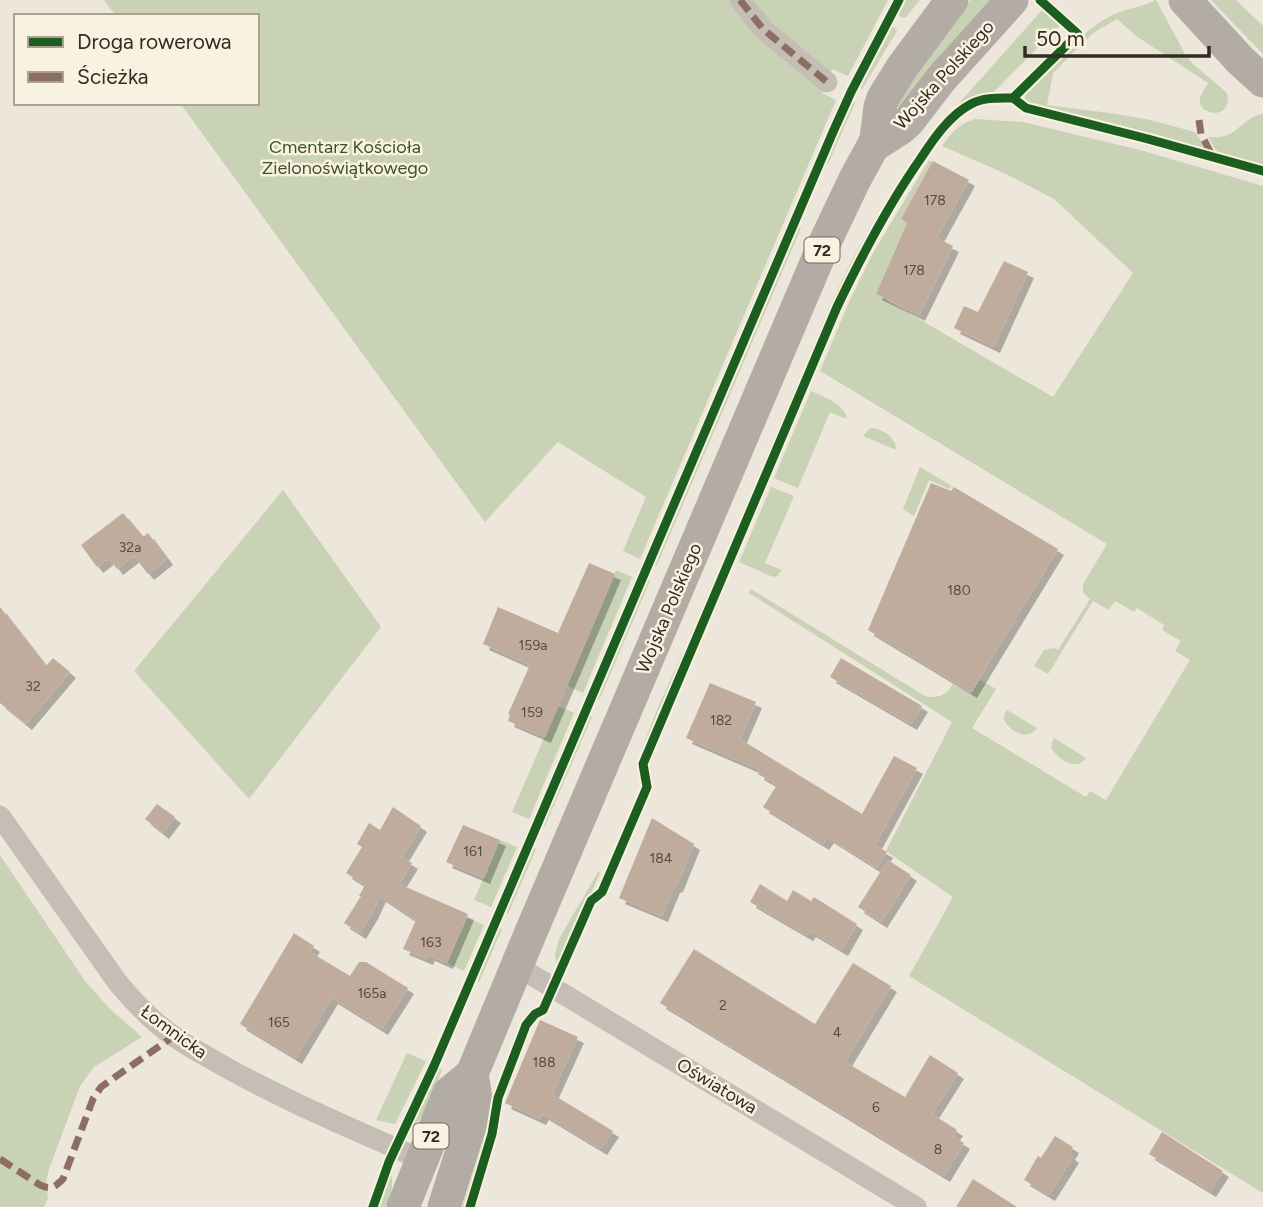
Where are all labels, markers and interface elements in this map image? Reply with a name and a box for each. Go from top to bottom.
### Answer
legend [14,14,259,105]
scale bar [1025,14,1209,58]
street label: Wojska Polskiego [889,16,999,134]
text: 50 m [1036,26,1085,51]
text: Droga rowerowa [77,29,232,54]
text: Ścieżka [77,64,149,89]
park label: Cmentarz Kościoła Zielonoświątkowego [262,136,428,179]
house number: 178 [924,192,946,209]
road number: 72 [804,238,840,262]
house number: 178 [903,262,925,279]
house number: 32a [119,539,141,556]
street label: Wojska Polskiego [632,540,706,676]
house number: 180 [947,582,971,599]
house number: 159a [519,637,547,654]
house number: 32 [25,678,41,695]
house number: 159 [521,704,543,721]
house number: 182 [710,712,732,729]
house number: 161 [463,843,483,860]
house number: 184 [649,850,673,867]
house number: 163 [420,934,442,951]
house number: 165a [358,985,386,1002]
house number: 2 [719,997,727,1014]
street label: Łomnicka [136,1001,212,1063]
house number: 165 [268,1014,290,1031]
house number: 4 [833,1024,842,1041]
street label: Oświatowa [673,1053,761,1119]
house number: 188 [533,1054,555,1071]
house number: 6 [872,1099,880,1116]
road number: 72 [414,1124,448,1148]
house number: 8 [934,1141,942,1158]

